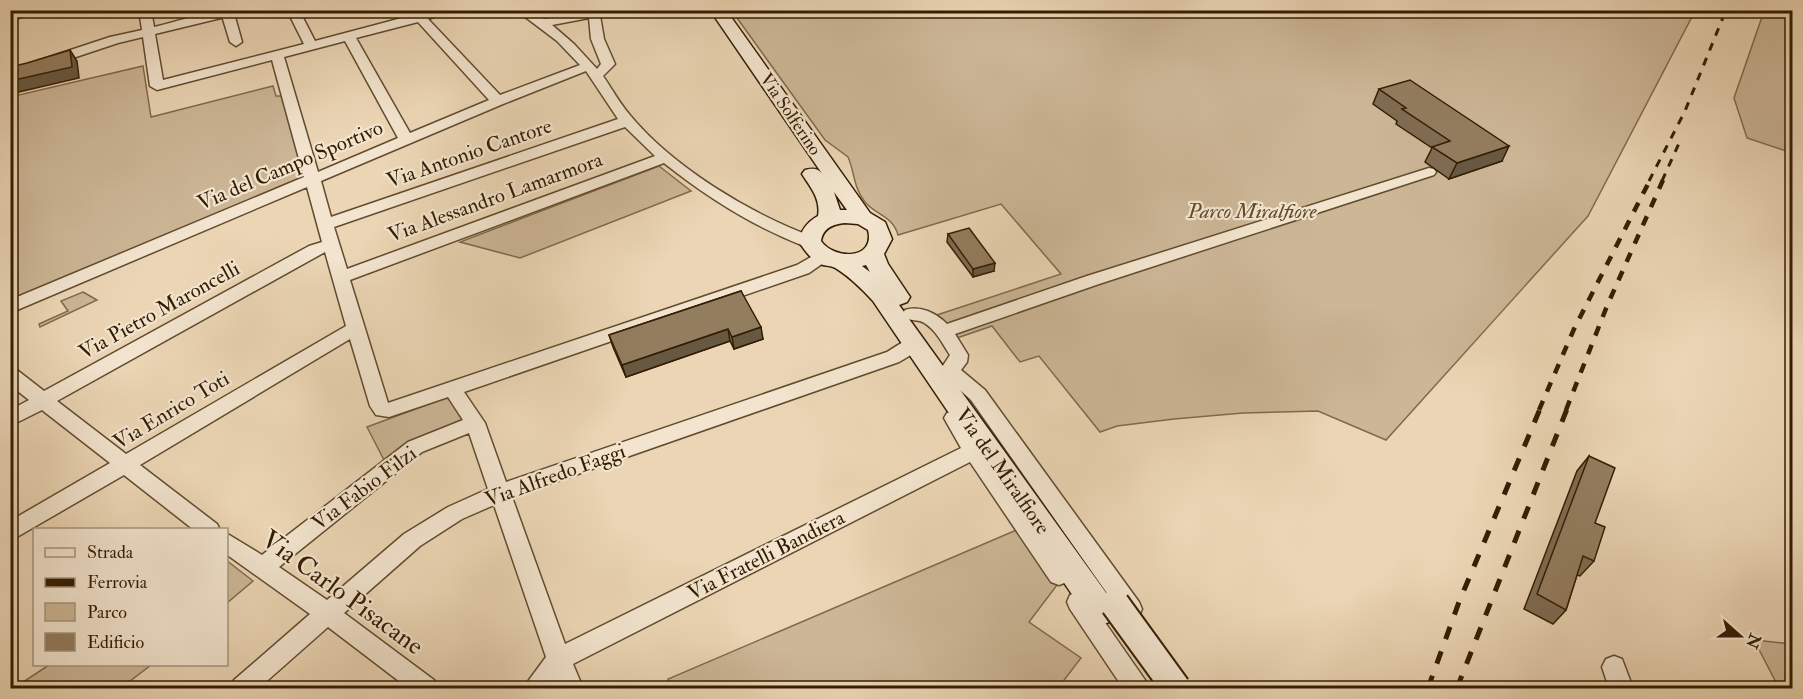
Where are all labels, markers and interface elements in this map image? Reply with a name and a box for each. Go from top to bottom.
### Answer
street label: Via Solferino [755,69,827,160]
street label: Via Antonio Cantore [383,112,556,194]
street label: Via del Campo Sportivo [193,114,387,217]
street label: Via Alessandro Lamarmora [384,146,607,249]
park label: Parco Miralfiore [1186,198,1318,225]
street label: Via Pietro Maroncelli [74,255,245,366]
street label: Via Enrico Toti [108,365,235,456]
street label: Via del Miralfiore [949,403,1056,540]
street label: Via Alfredo Faggi [481,437,630,513]
street label: Via Fabio Filzi [306,440,423,537]
street label: Via Fratelli Bandiera [683,504,850,607]
street label: Via Carlo Pisacane [255,523,430,662]
legend [33,528,228,666]
text: Strada [87,541,134,564]
text: Ferrovia [87,571,148,594]
text: Parco [87,601,127,624]
north arrow [1710,606,1770,666]
text: N [1741,630,1765,652]
text: Edificio [87,631,144,654]

